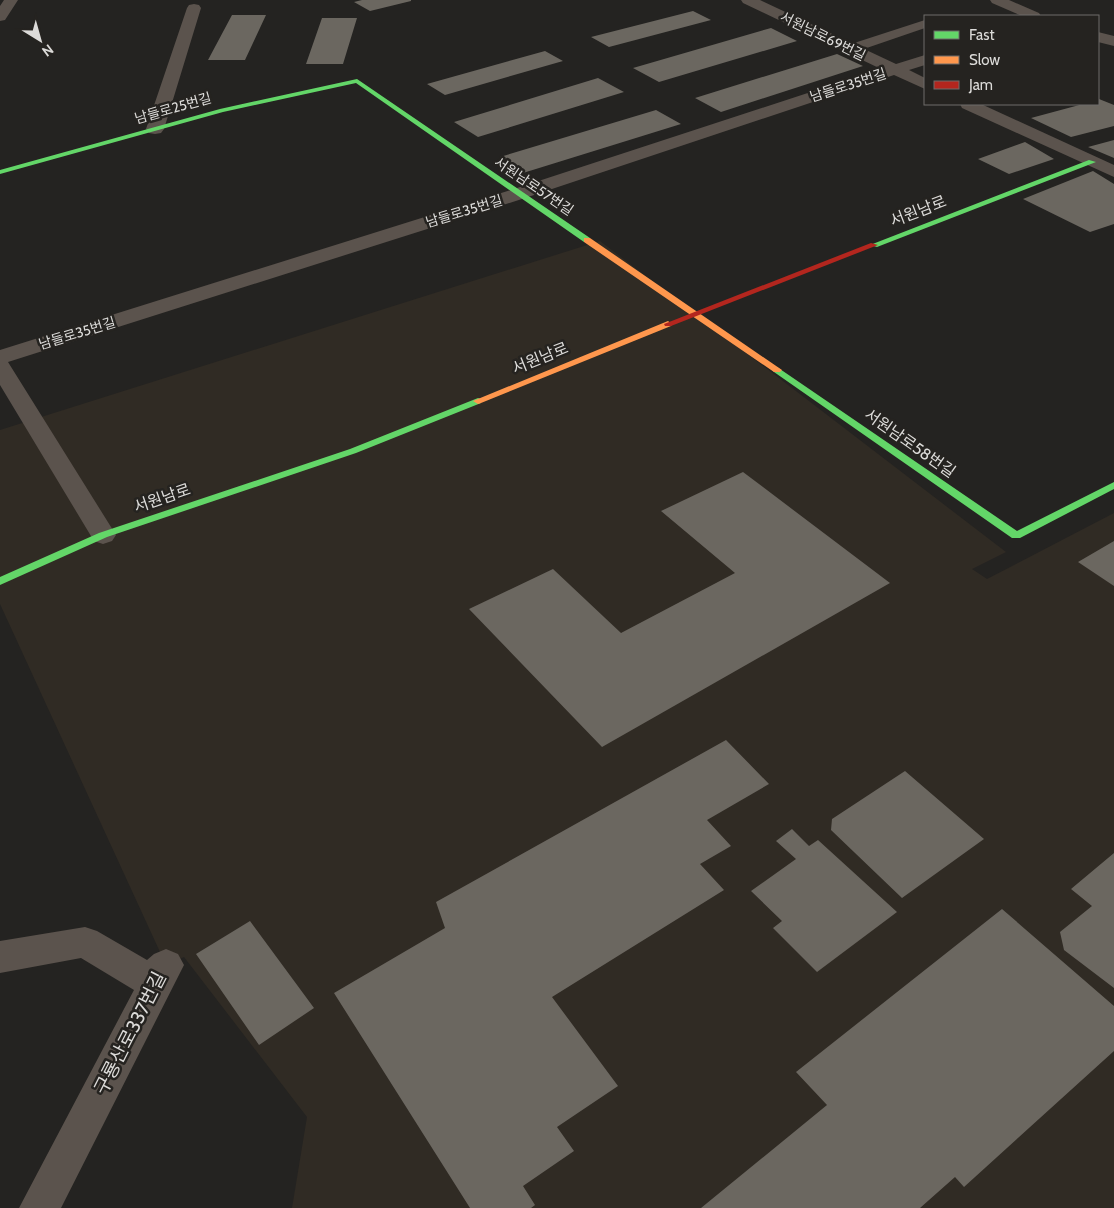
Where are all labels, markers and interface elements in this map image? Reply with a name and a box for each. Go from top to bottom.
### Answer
street label: 서원남로69번길 [777,7,869,65]
north arrow [15,15,65,65]
legend [924,15,1099,105]
text: Fast [969,26,994,44]
text: N [38,40,57,61]
text: Slow [969,51,1000,69]
street label: 남들로35번길 [807,64,889,106]
text: Jam [968,76,993,94]
street label: 남들로25번길 [132,88,214,128]
street label: 서원남로57번길 [491,153,577,219]
street label: 남들로35번길 [423,191,505,231]
street label: 서원남로 [887,191,949,230]
street label: 남들로35번길 [36,313,118,353]
street label: 서원남로 [509,338,571,378]
street label: 서원남로58번길 [861,405,959,481]
street label: 서원남로 [131,479,193,517]
street label: 구룡산로337번길 [89,968,171,1098]

